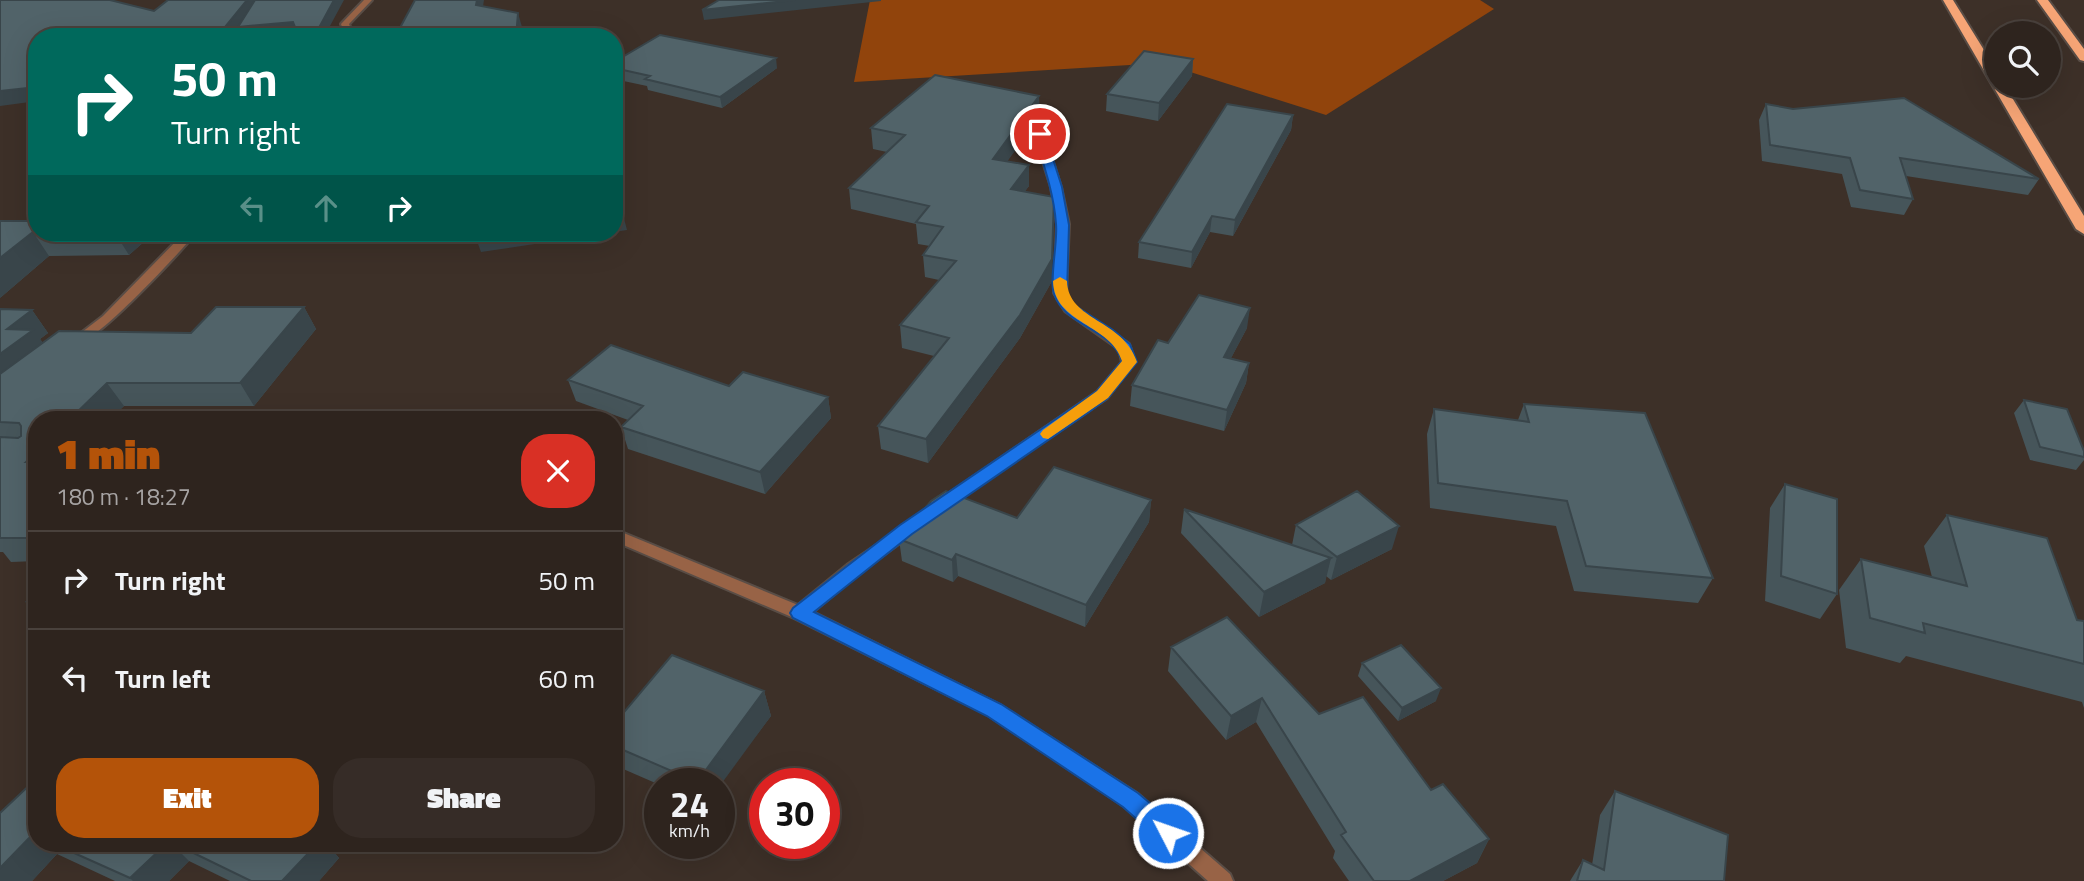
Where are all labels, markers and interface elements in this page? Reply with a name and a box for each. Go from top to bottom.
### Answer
map controls [1984,21,2061,98]
button: search [1984,21,2061,98]
text: 50 m [171,40,278,115]
icon: right [56,56,147,147]
pin [1010,104,1070,164]
text: Turn right [171,108,300,156]
icon: arrive [1021,115,1059,153]
icon: left [234,189,272,227]
icon: ahead [307,189,345,227]
icon: right [380,189,418,227]
text: 1 min [56,421,160,485]
button: close [521,434,595,508]
text: 180 m · 18:27 [56,479,191,514]
icon: right [56,561,94,599]
text: Turn right [115,561,226,600]
text: 50 m [538,561,595,600]
icon: left [56,659,94,697]
text: Turn left [115,659,210,698]
text: 60 m [538,659,595,698]
button: Exit [56,758,319,838]
button: Share [333,758,595,838]
speed limit sign: 30 [749,768,840,859]
text: 24 [670,777,709,831]
position arrow [1131,796,1205,870]
text: km/h [669,817,710,844]

